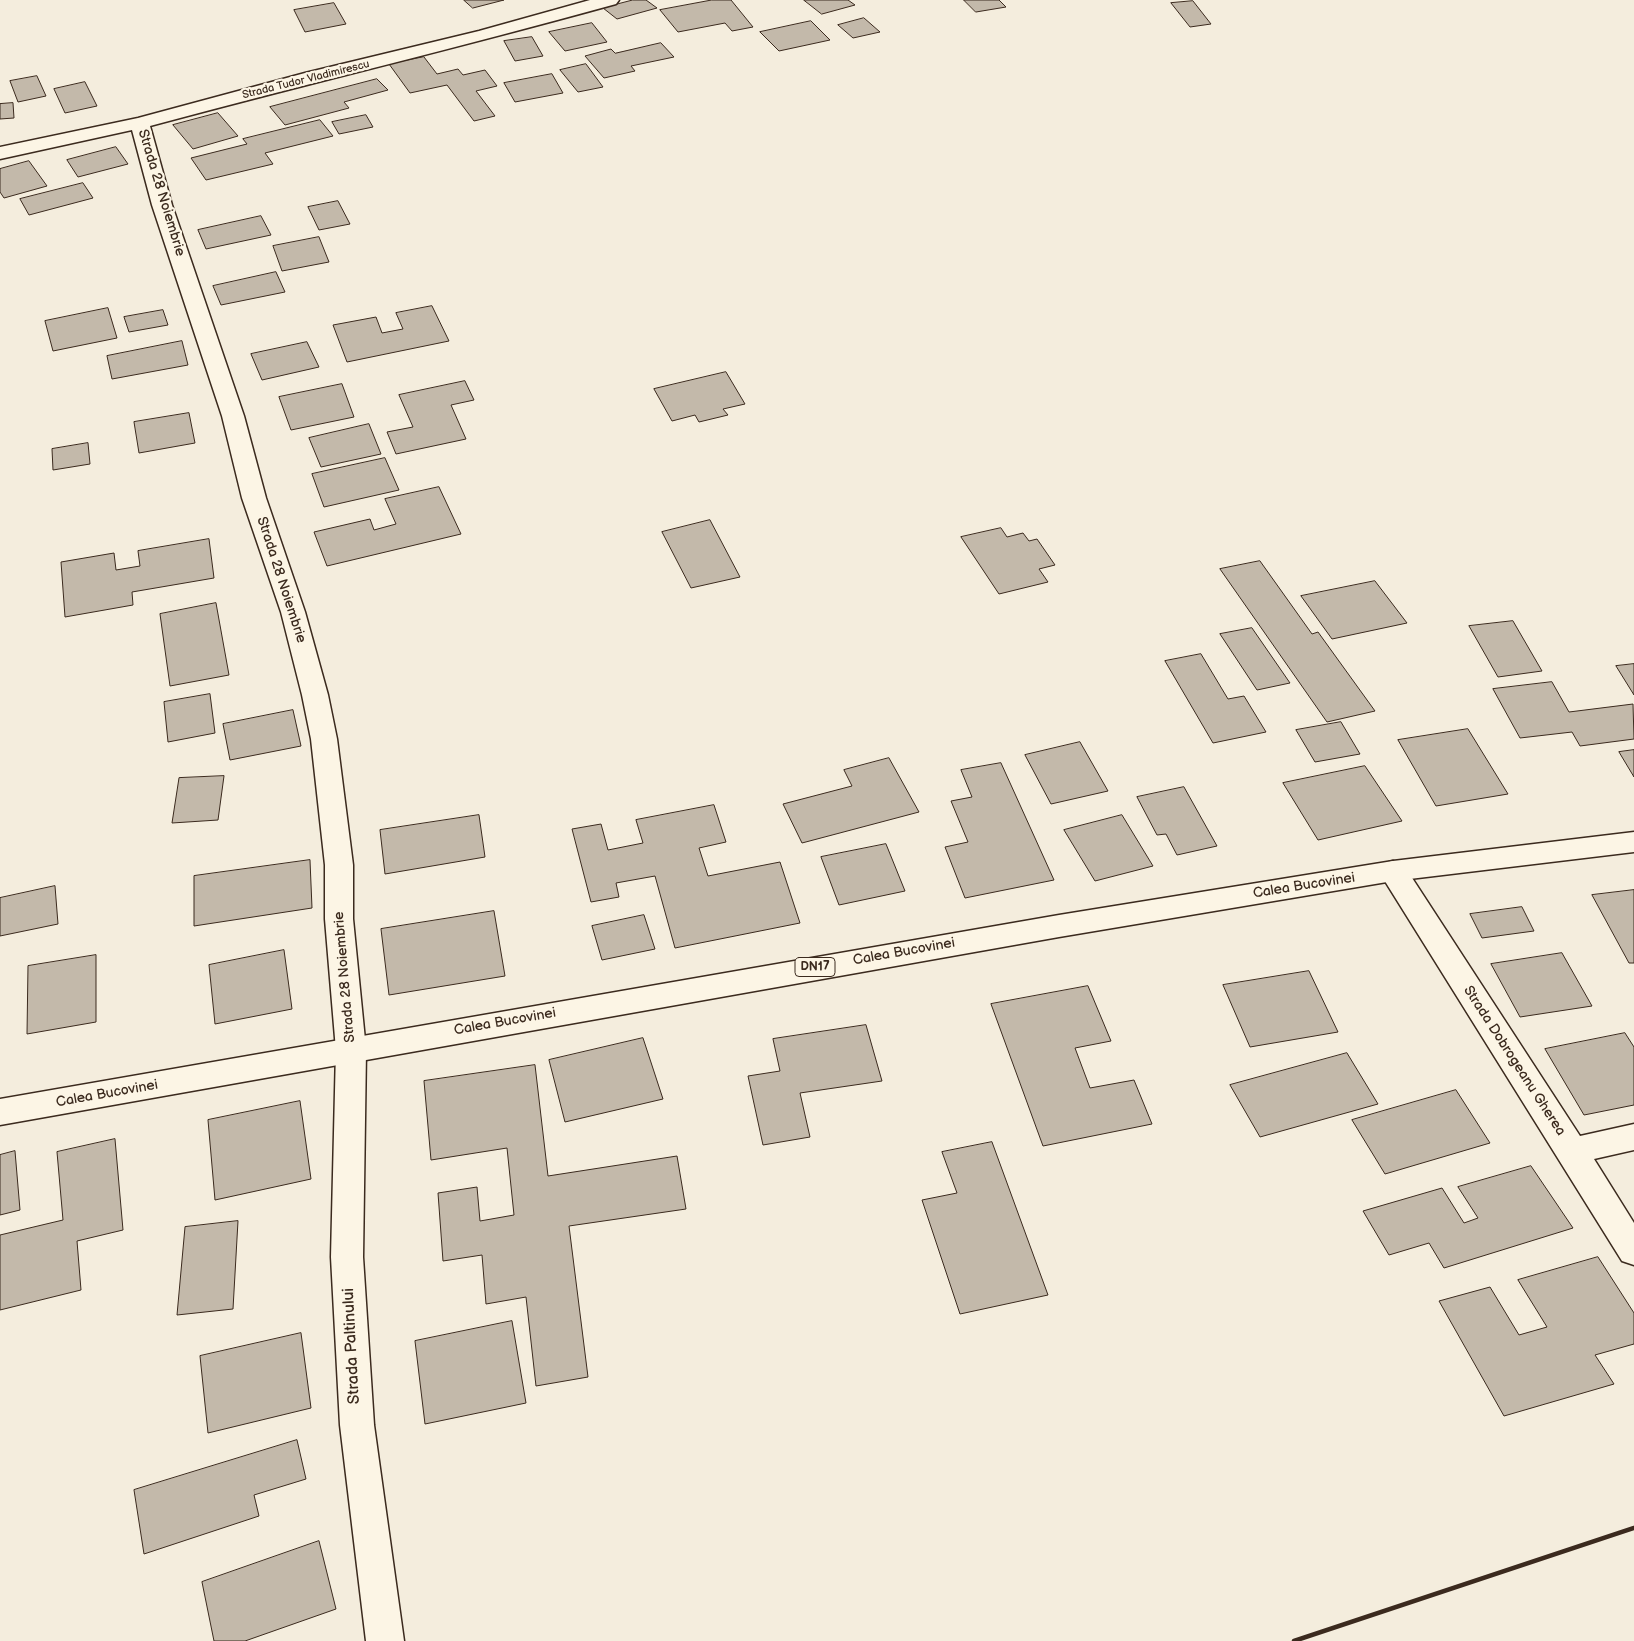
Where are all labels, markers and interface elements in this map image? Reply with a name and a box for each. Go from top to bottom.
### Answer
street label: Strada Tudor Vladimirescu [241,58,371,102]
street label: Strada 28 Noiembrie [134,128,188,258]
street label: Strada 28 Noiembrie [253,515,309,645]
street label: Calea Bucovinei [1252,870,1356,902]
street label: Strada 28 Noiembrie [331,911,359,1043]
street label: Calea Bucovinei [852,935,956,969]
road number: DN17 [795,958,835,976]
street label: Strada Dobrogeanu Gherea [1459,983,1569,1139]
street label: Calea Bucovinei [453,1005,557,1039]
street label: Calea Bucovinei [55,1077,159,1111]
street label: Strada Paltinului [339,1287,365,1405]

